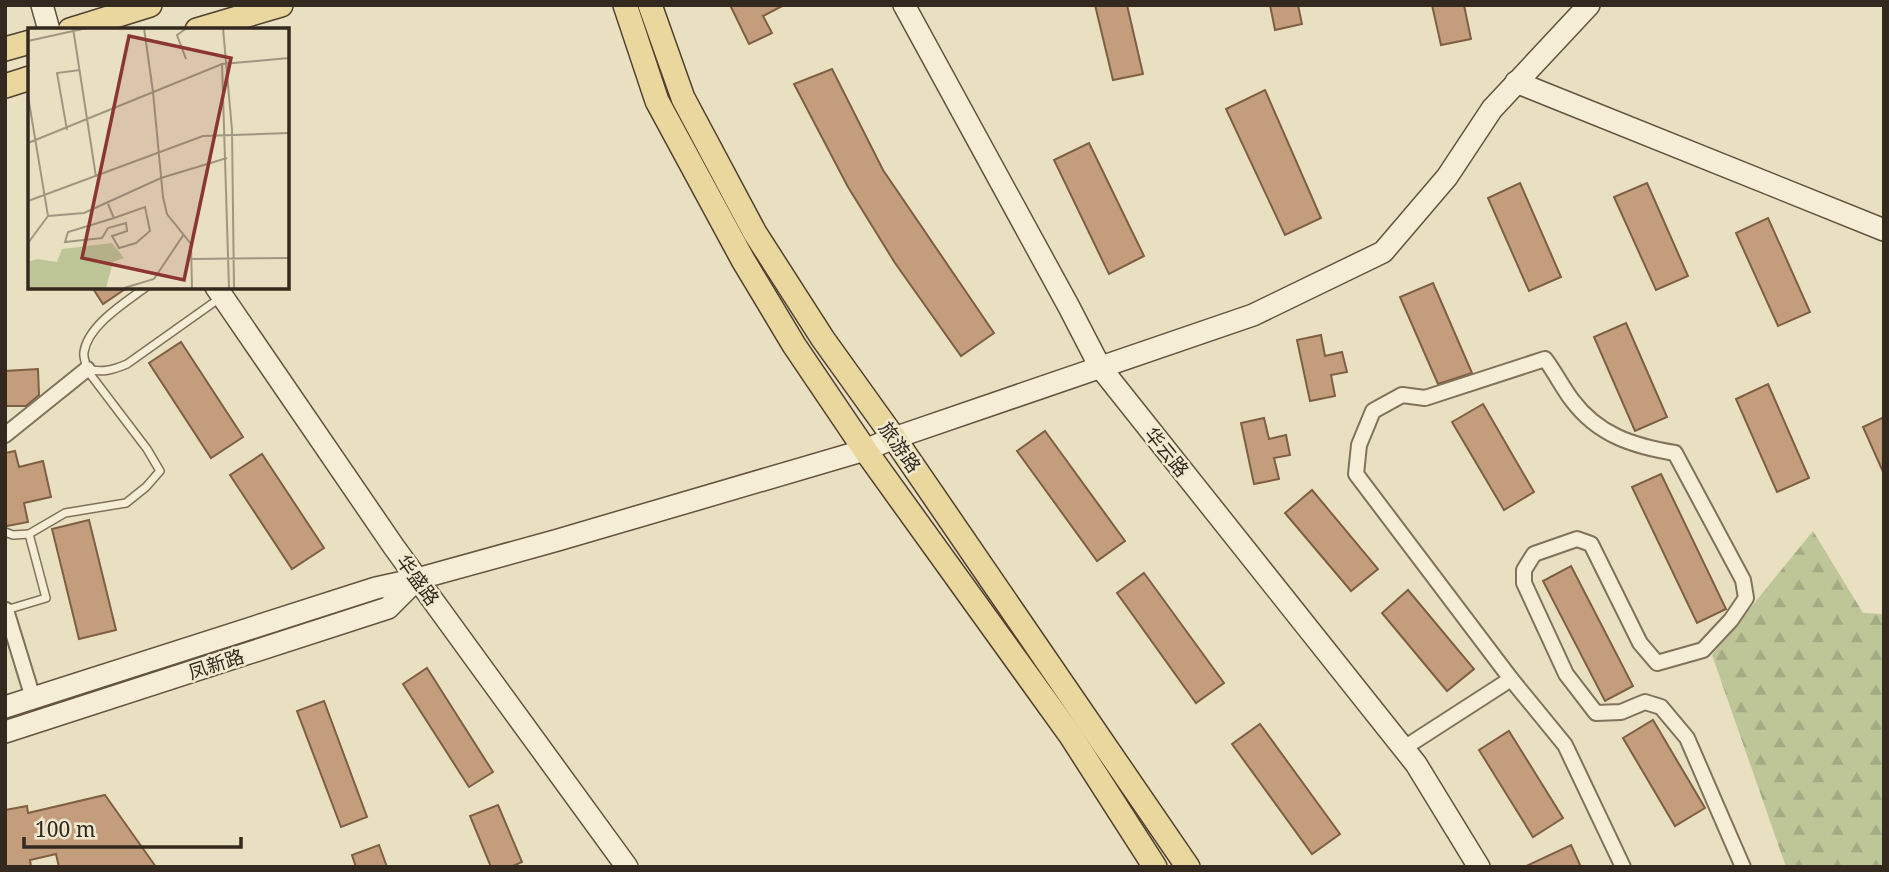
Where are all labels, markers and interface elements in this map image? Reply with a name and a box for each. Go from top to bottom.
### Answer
inset map [28,28,289,289]
street label: 旅游路 [873,416,927,478]
street label: 华云路 [1139,422,1195,482]
street label: 华盛路 [391,549,445,611]
street label: 凤新路 [185,643,247,685]
scale bar [24,806,242,850]
text: 100 m [35,815,96,843]

